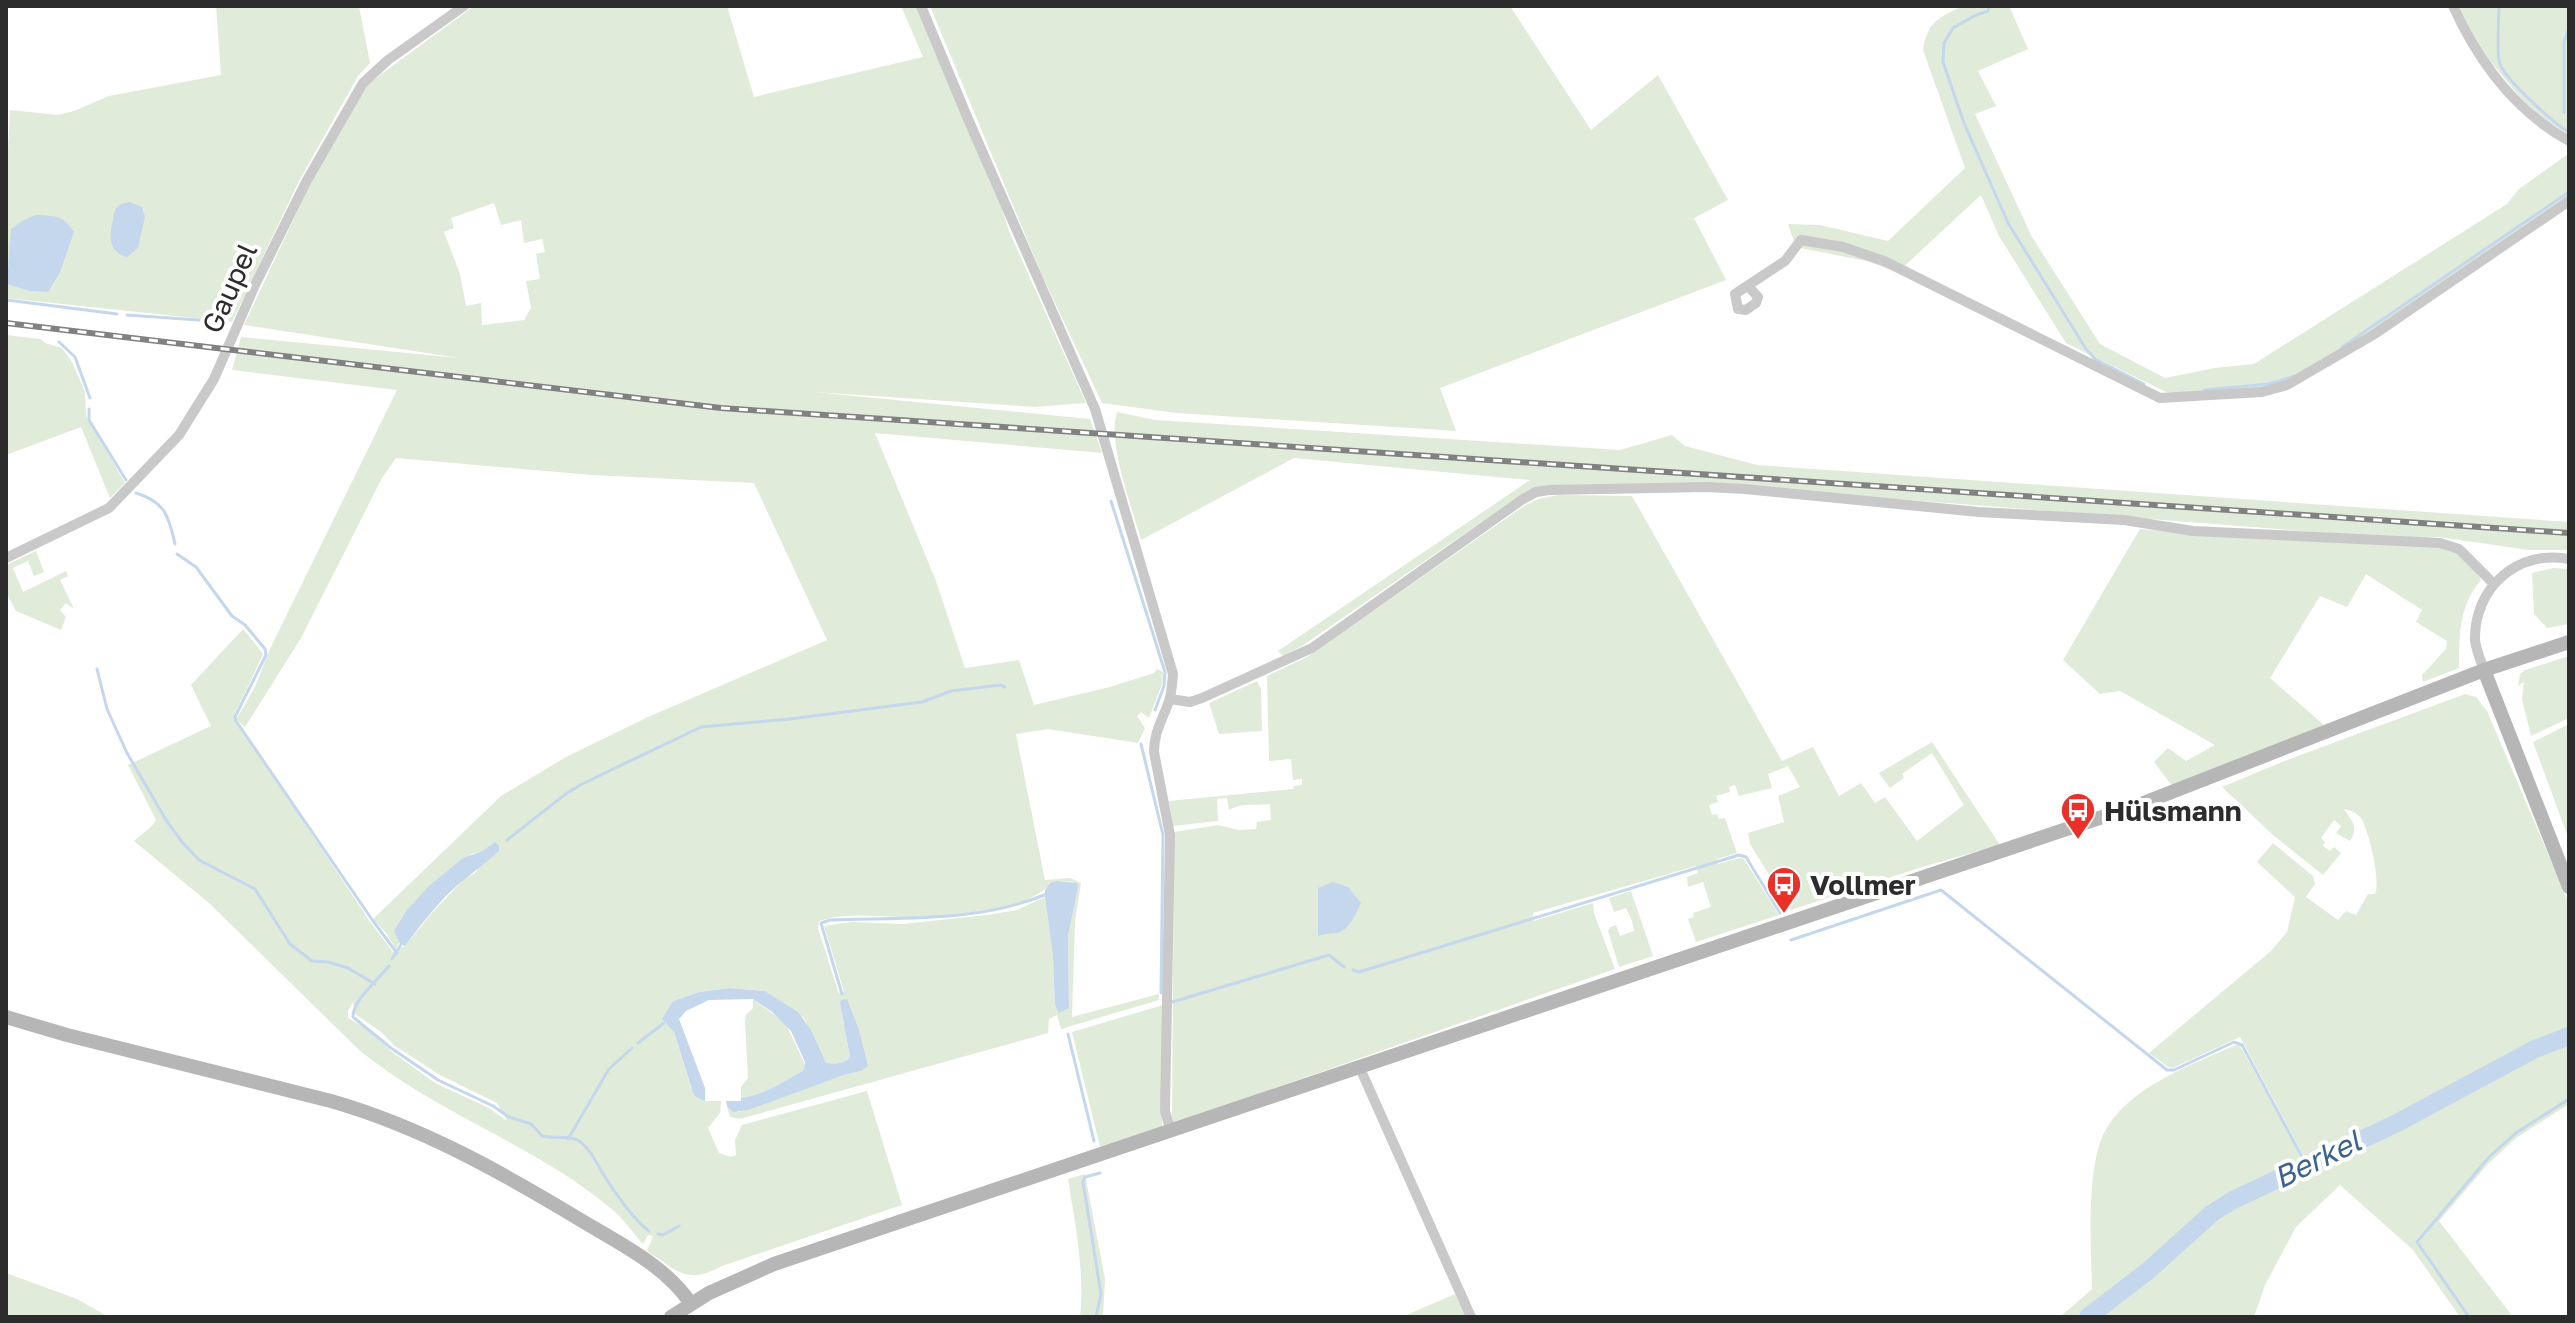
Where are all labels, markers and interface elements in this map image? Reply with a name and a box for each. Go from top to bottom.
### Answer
street label: Gaupel [195,238,263,338]
bus stop icon: Hülsmann [2059,791,2097,841]
place label: Hülsmann [2104,794,2242,827]
bus stop icon: Vollmer [1765,865,1803,915]
place label: Vollmer [1810,868,1916,901]
water label: Berkel [2268,1122,2368,1195]

